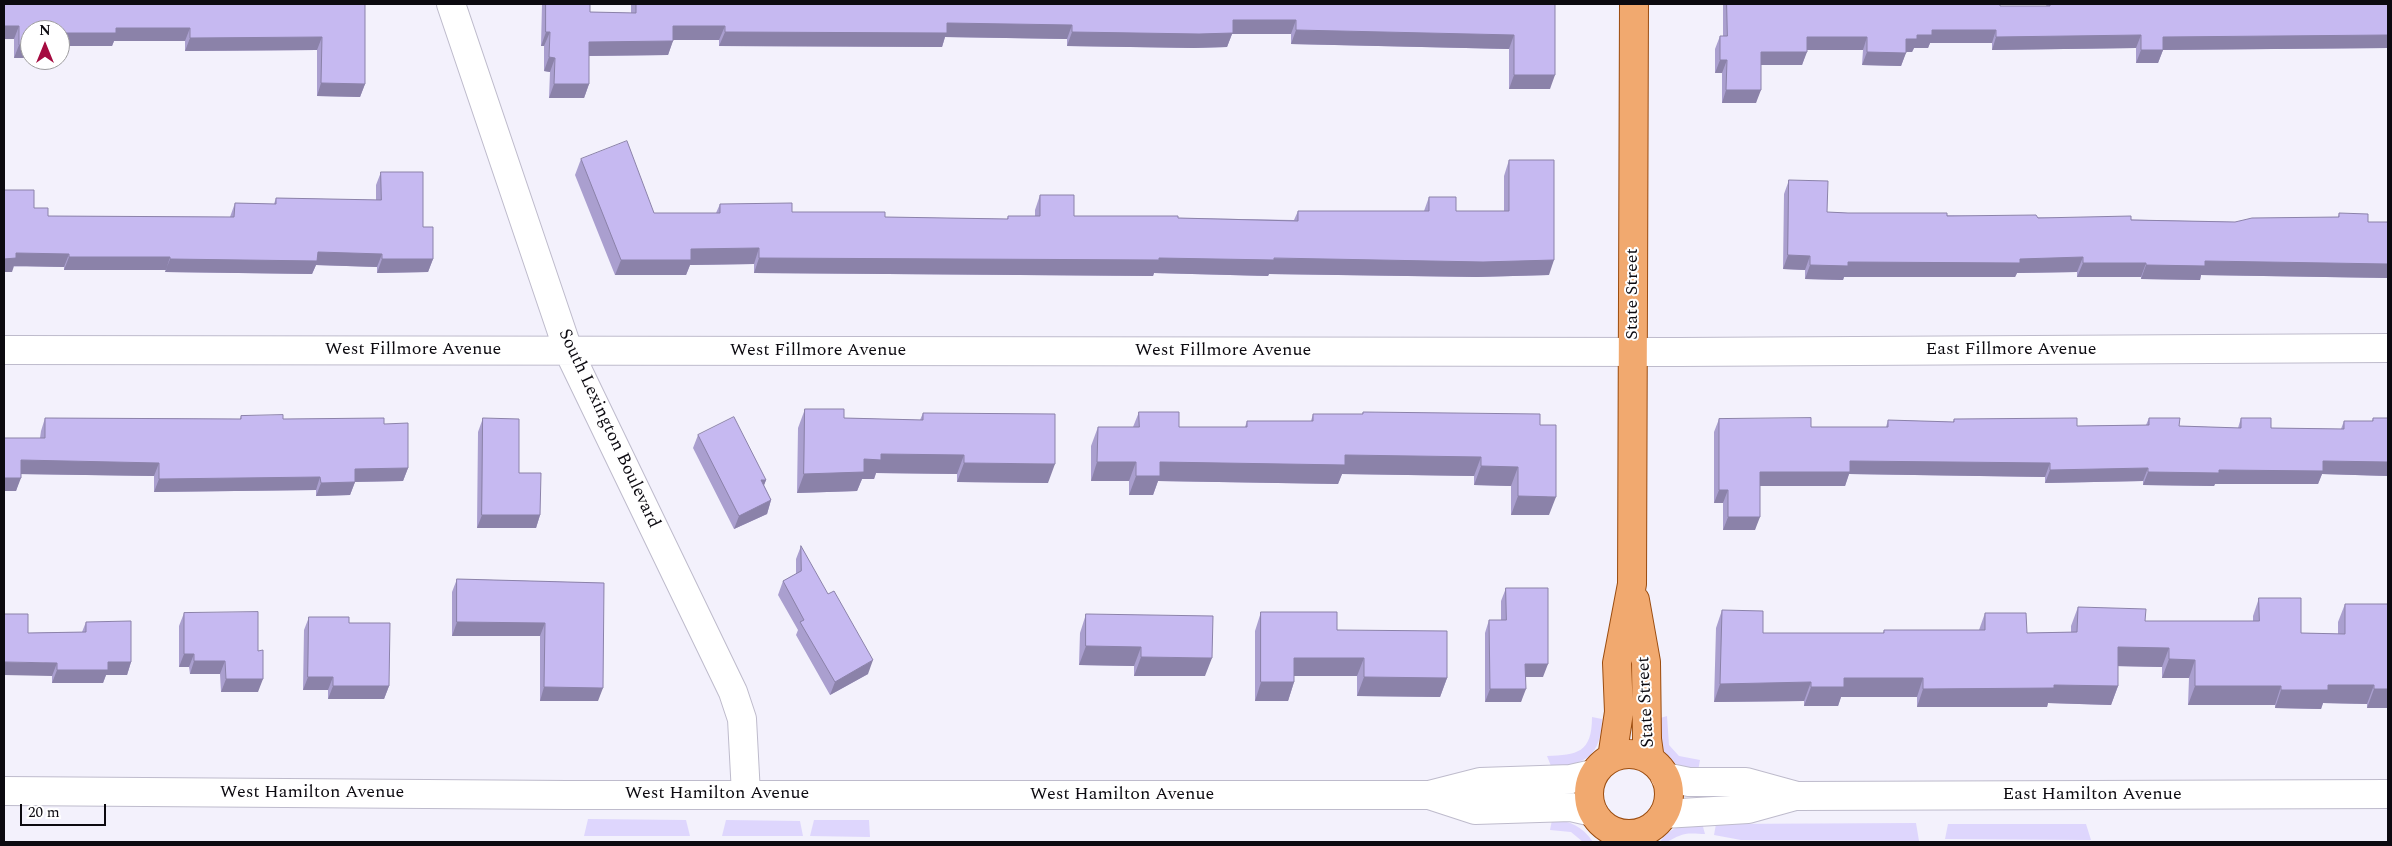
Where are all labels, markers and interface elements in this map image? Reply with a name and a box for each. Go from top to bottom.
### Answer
north arrow [20,20,70,70]
text: N [39,20,51,41]
street label: State Street [1622,248,1644,340]
street label: South Lexington Boulevard [552,326,664,532]
street label: West Fillmore Avenue [325,339,501,361]
street label: East Fillmore Avenue [1925,339,2097,361]
street label: West Fillmore Avenue [730,340,906,362]
street label: West Fillmore Avenue [1135,340,1311,362]
street label: State Street [1634,656,1660,748]
street label: West Hamilton Avenue [220,782,404,804]
street label: West Hamilton Avenue [625,783,809,805]
street label: West Hamilton Avenue [1030,784,1214,806]
street label: East Hamilton Avenue [2002,784,2182,806]
scale bar [22,794,109,826]
text: 20 m [28,801,60,824]

